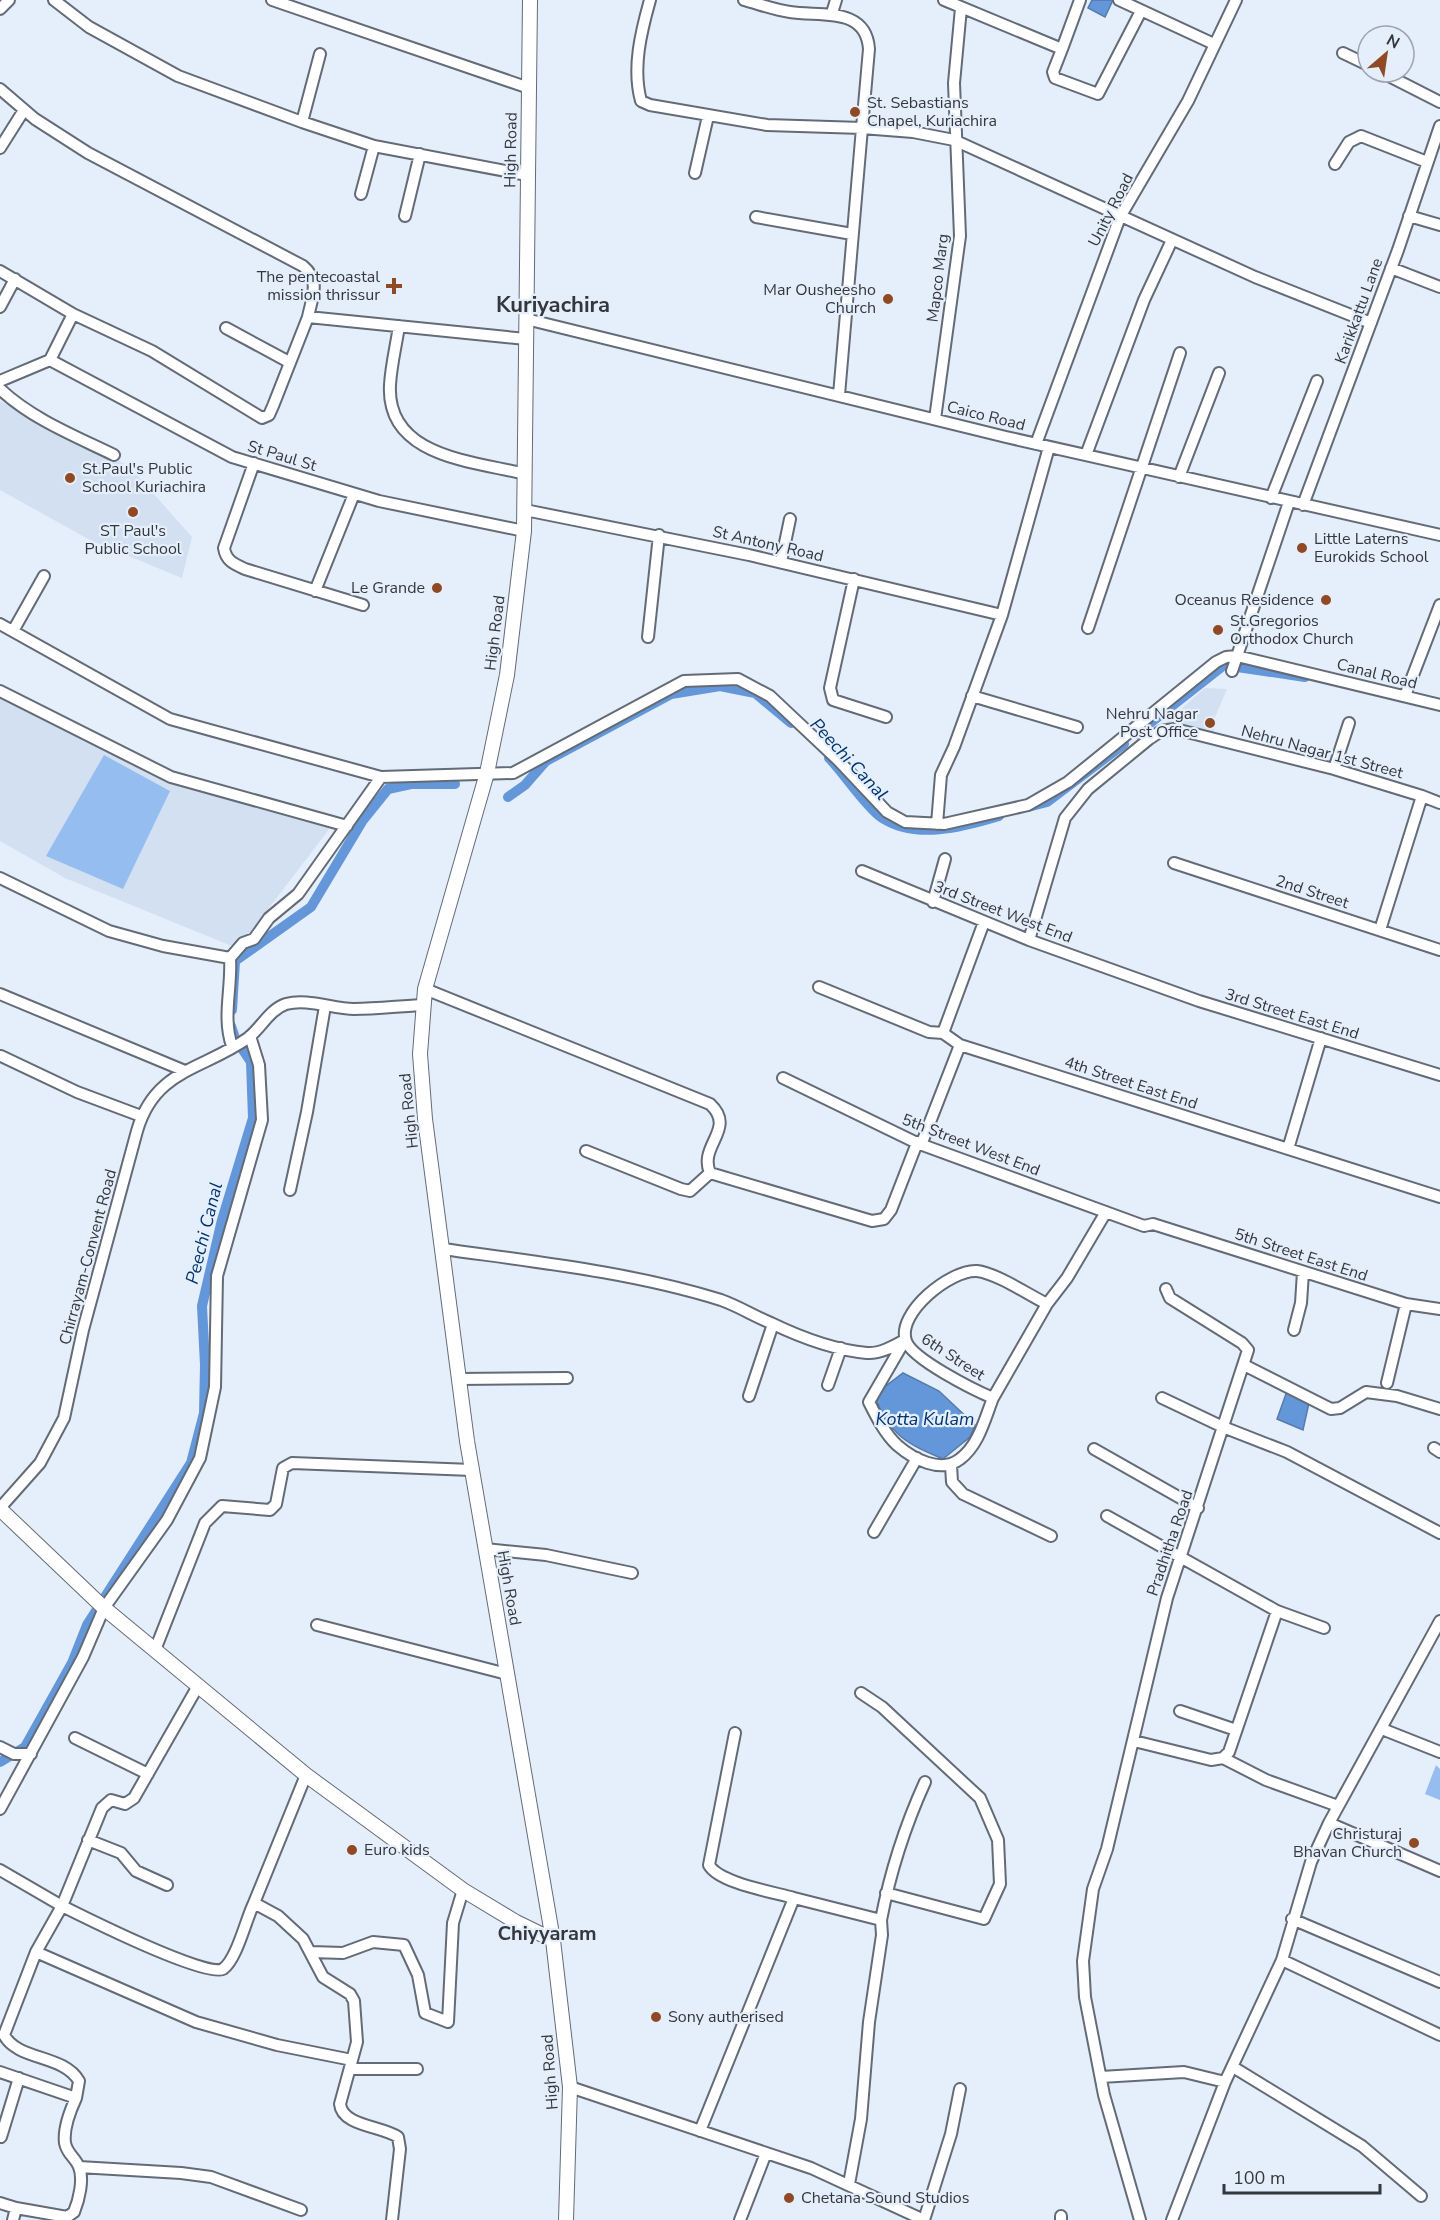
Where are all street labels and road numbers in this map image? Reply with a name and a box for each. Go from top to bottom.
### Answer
street label: High Road [499,112,523,188]
street label: Unity Road [1083,169,1139,251]
street label: Mapco Marg [922,233,954,323]
street label: Karikkattu Lane [1330,255,1388,367]
street label: Caico Road [944,396,1028,436]
street label: St Paul St [245,435,320,477]
street label: St Antony Road [710,521,826,567]
street label: High Road [479,594,511,672]
street label: Canal Road [1334,653,1420,695]
street label: Nehru Nagar 1st Street [1239,720,1406,784]
street label: 2nd Street [1273,870,1352,914]
street label: 3rd Street West End [931,875,1075,949]
street label: 3rd Street East End [1222,983,1362,1045]
street label: 4th Street East End [1062,1051,1200,1115]
street label: High Road [394,1072,424,1150]
street label: 5th Street West End [899,1108,1043,1182]
street label: Chirrayam-Convent Road [54,1167,122,1347]
street label: 5th Street East End [1232,1223,1370,1287]
street label: 6th Street [917,1328,990,1386]
street label: Pradhitha Road [1142,1487,1198,1599]
street label: High Road [492,1549,526,1627]
street label: High Road [536,2033,564,2111]

